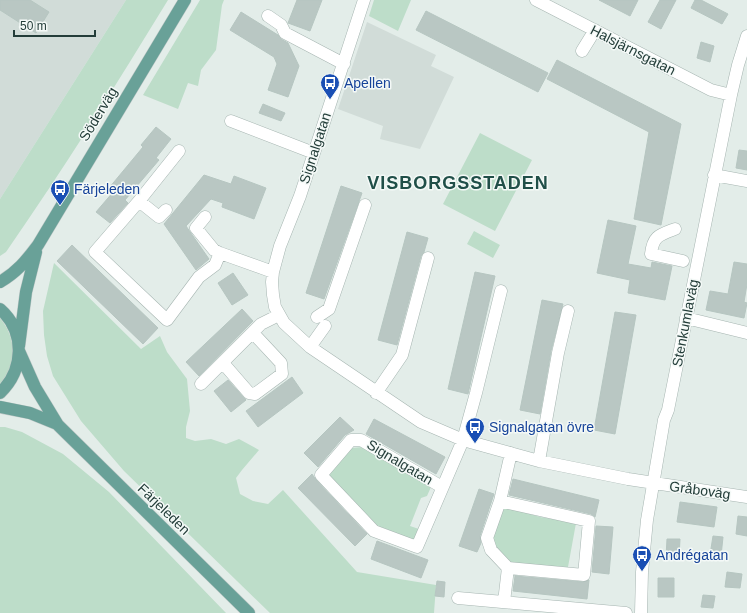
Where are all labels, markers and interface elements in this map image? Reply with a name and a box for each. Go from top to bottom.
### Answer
scale bar [14,12,95,38]
text: 50 m [20,19,47,33]
street label: Halsjärnsgatan [588,22,678,78]
bus stop icon: Apellen [319,72,341,100]
place label: Apellen [344,75,391,91]
street label: Söderväg [76,84,120,144]
street label: Signalgatan [296,110,334,186]
district label: VISBORGSSTADEN [367,173,549,193]
bus stop icon: Färjeleden [49,178,71,206]
place label: Färjeleden [74,181,140,197]
street label: Stenkumlaväg [669,278,701,368]
bus stop icon: Signalgatan övre [464,416,486,444]
place label: Signalgatan övre [489,419,594,435]
street label: Signalgatan [364,436,436,488]
street label: Gråboväg [668,478,732,502]
street label: Färjeleden [135,480,193,538]
bus stop icon: Andrégatan [631,544,653,572]
place label: Andrégatan [656,547,728,563]

